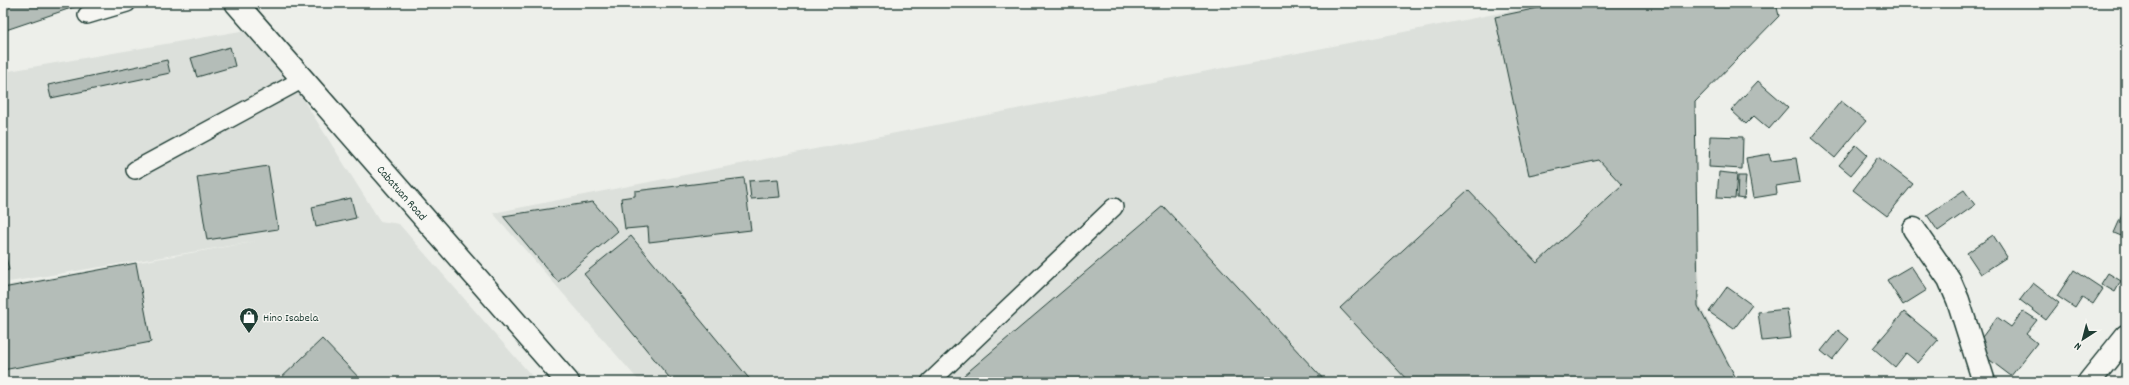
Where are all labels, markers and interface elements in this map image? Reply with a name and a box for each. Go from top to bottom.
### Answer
street label: Cabatuan Road [372,162,430,225]
shop icon: Hino Isabela [238,306,260,334]
place label: Hino Isabela [263,310,319,327]
north arrow [2063,319,2103,359]
text: N [2071,337,2085,354]

